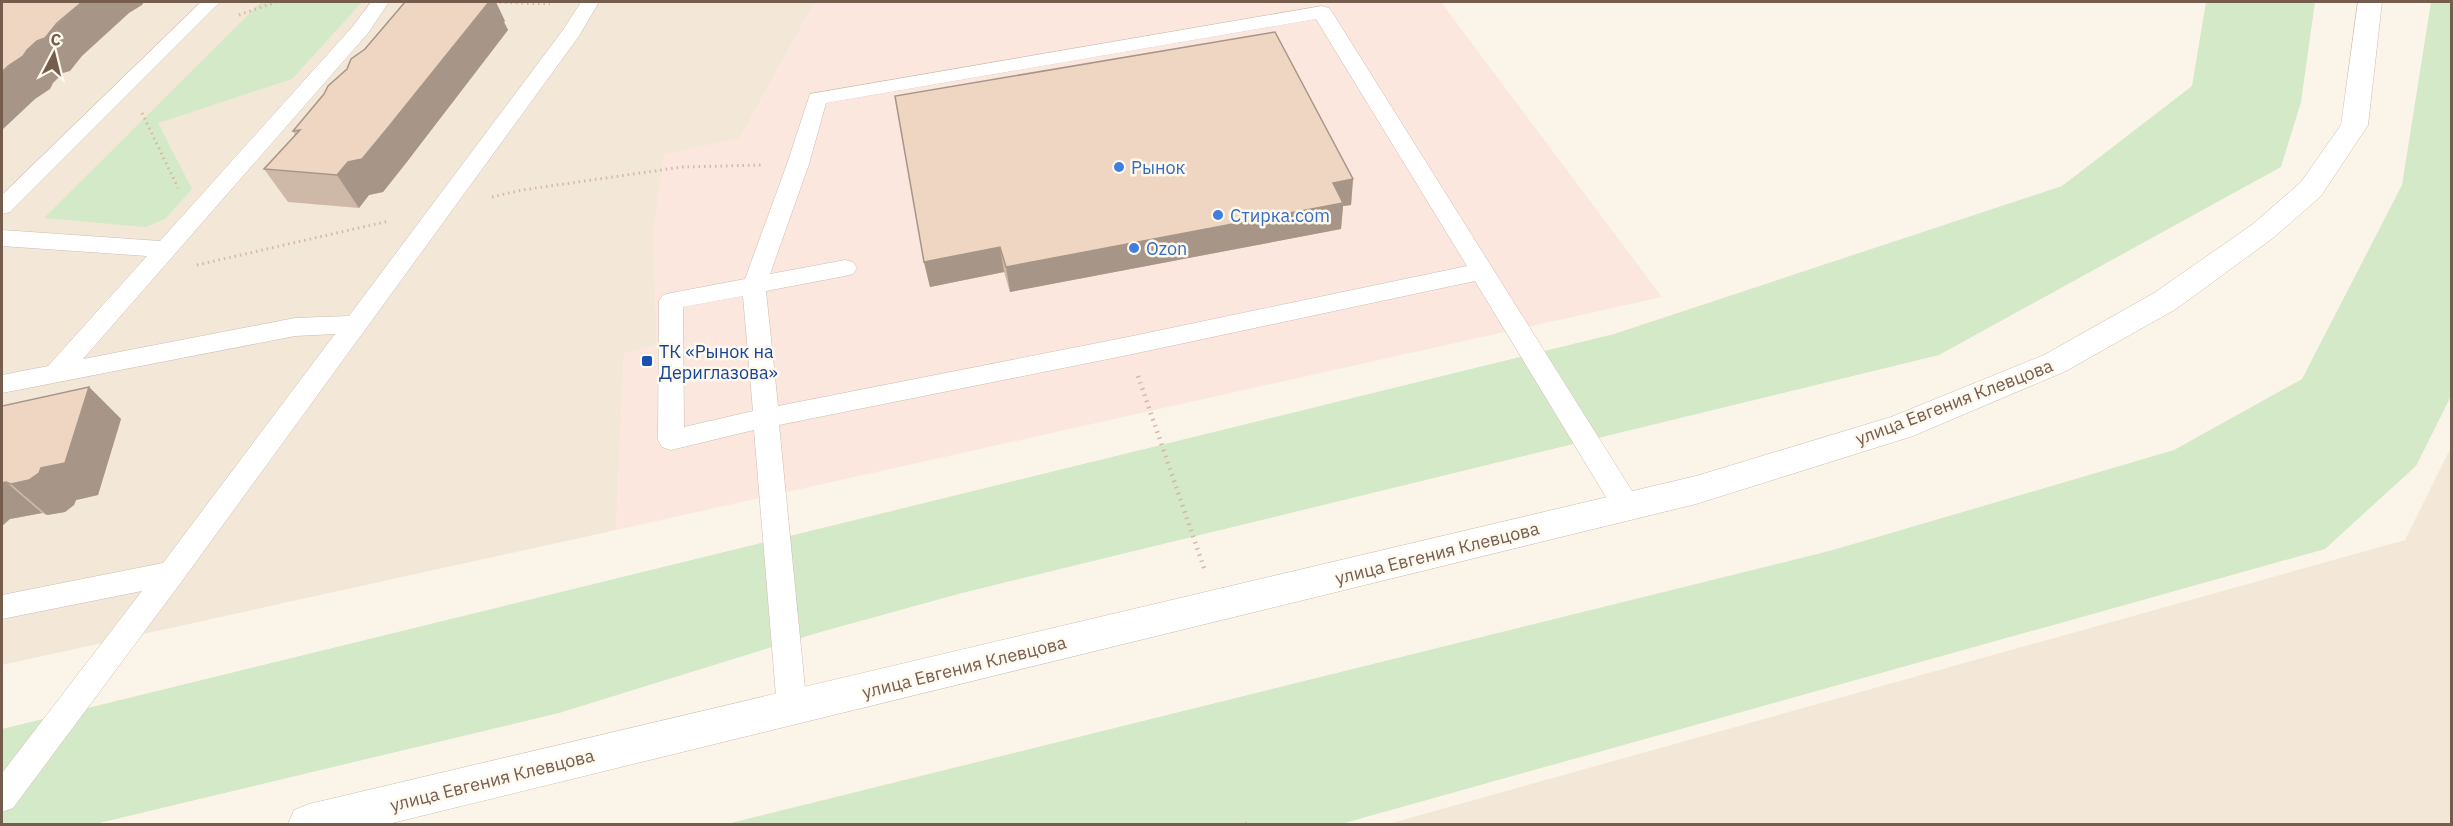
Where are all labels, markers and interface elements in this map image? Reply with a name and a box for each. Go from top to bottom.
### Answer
north arrow [24,24,84,84]
text: С [49,29,62,50]
place label: Рынок [1131,156,1186,179]
marker: Рынок [1112,160,1126,174]
place label: Стирка.com [1230,204,1330,227]
marker: Стирка.com [1211,208,1225,222]
place label: Ozon [1146,237,1187,260]
marker: Ozon [1127,241,1141,255]
place label: ТК «Рынок на Дериглазова» [659,340,778,384]
marker: ТК «Рынок на Дериглазова» [640,354,654,368]
street label: улица Евгения Клевцова [1852,354,2056,450]
street label: улица Евгения Клевцова [1333,516,1542,590]
street label: улица Евгения Клевцова [860,630,1069,704]
street label: улица Евгения Клевцова [388,743,597,817]

